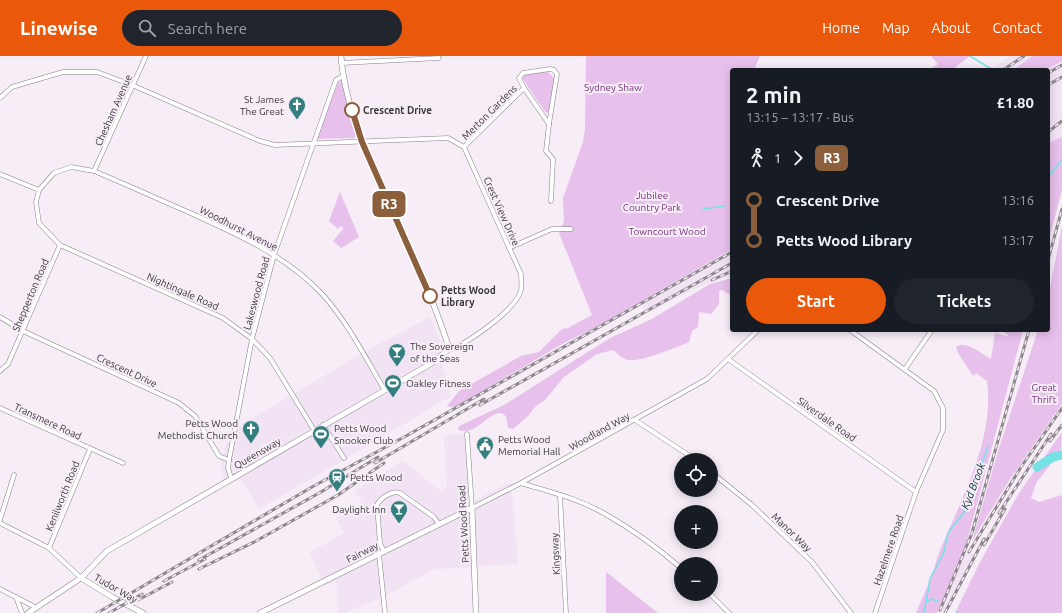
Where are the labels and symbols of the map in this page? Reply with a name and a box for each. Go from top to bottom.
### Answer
street label: Chesham Avenue [93,73,134,148]
park label: Sydney Shaw [584,82,642,93]
street label: Merton Gardens [460,83,519,142]
place label: St James The Great [240,94,284,117]
church icon: St James The Great [287,95,307,120]
marker: Crescent Drive [344,102,360,118]
place label: Crescent Drive [363,105,432,116]
street label: Crest View Drive [481,175,522,247]
park label: Jubilee Country Park [623,190,681,213]
line badge: R3 [371,191,407,217]
street label: Woodhurst Avenue [198,204,280,253]
park label: Towncourt Wood [628,226,706,237]
street label: Lakeswood Road [241,255,272,331]
street label: Shepperton Road [10,257,51,333]
street label: Nightingale Road [145,271,221,312]
place label: Petts Wood Library [441,285,496,308]
marker: Petts Wood Library [422,288,438,304]
place label: The Sovereign of the Seas [410,341,474,364]
bar icon: The Sovereign of the Seas [387,342,407,367]
street label: Crescent Drive [95,352,159,389]
sports icon: Oakley Fitness [383,373,403,398]
place label: Oakley Fitness [406,378,471,389]
park label: Great Thrift [1031,382,1057,405]
street label: Silverdale Road [795,395,858,444]
street label: Transmere Road [12,401,83,442]
street label: Woodland Way [567,410,631,453]
place label: Petts Wood Methodist Church [158,418,238,441]
church icon: Petts Wood Methodist Church [241,419,261,444]
place label: Petts Wood Snooker Club [334,423,394,446]
sports icon: Petts Wood Snooker Club [311,424,331,449]
place label: Petts Wood Memorial Hall [498,434,561,457]
public building icon: Petts Wood Memorial Hall [475,435,495,460]
street label: Queensway [232,436,283,471]
street label: Kenilworth Road [43,459,82,533]
water label: Kyd Brook [959,461,987,511]
station icon: Petts Wood [327,467,347,492]
place label: Petts Wood [350,472,403,483]
street label: Petts Wood Road [456,485,471,563]
bar icon: Daylight Inn [389,499,409,524]
place label: Daylight Inn [332,504,386,515]
street label: Manor Way [770,511,814,554]
street label: Hazelmere Road [871,513,906,587]
street label: Kingsway [549,532,562,575]
street label: Fairway [345,540,380,565]
street label: Tudor Way [92,572,139,605]

